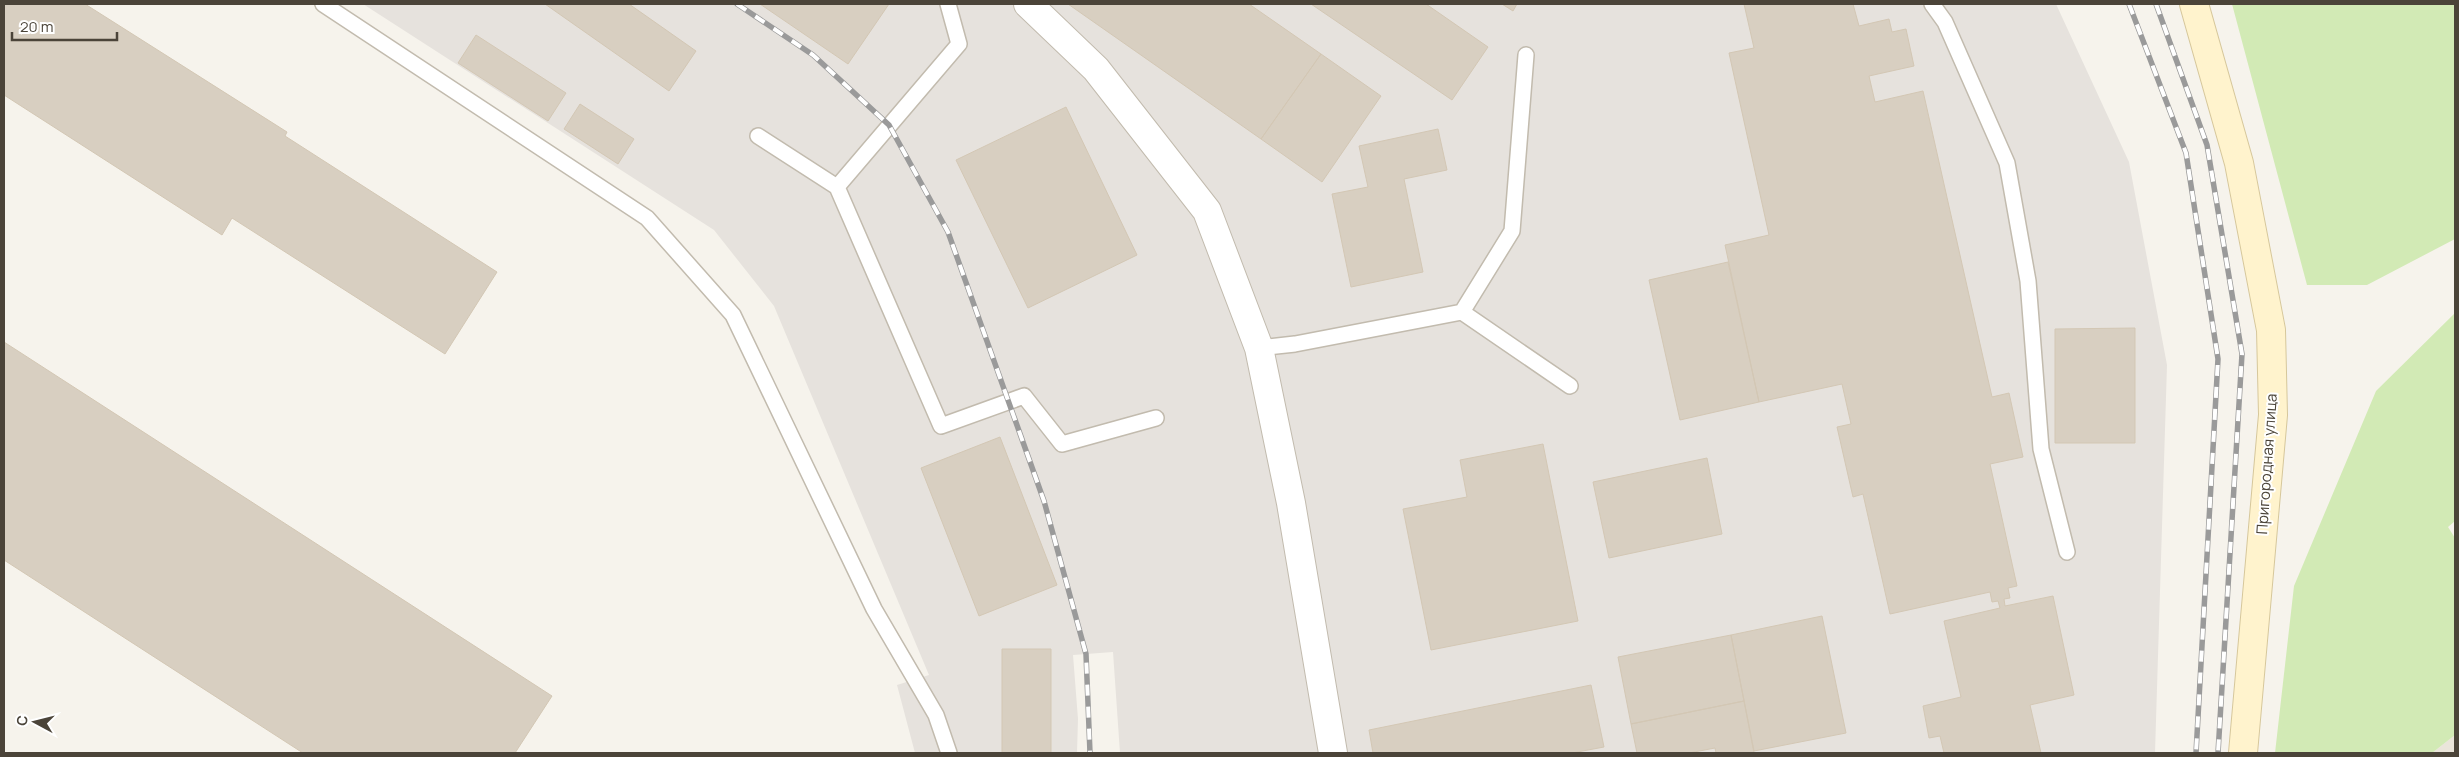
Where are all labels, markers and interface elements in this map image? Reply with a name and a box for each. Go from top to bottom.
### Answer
scale bar [12,10,118,42]
text: 20 m [20,16,53,37]
street label: Пригородная улица [2251,393,2282,535]
north arrow [10,697,60,747]
text: С [12,714,32,727]

